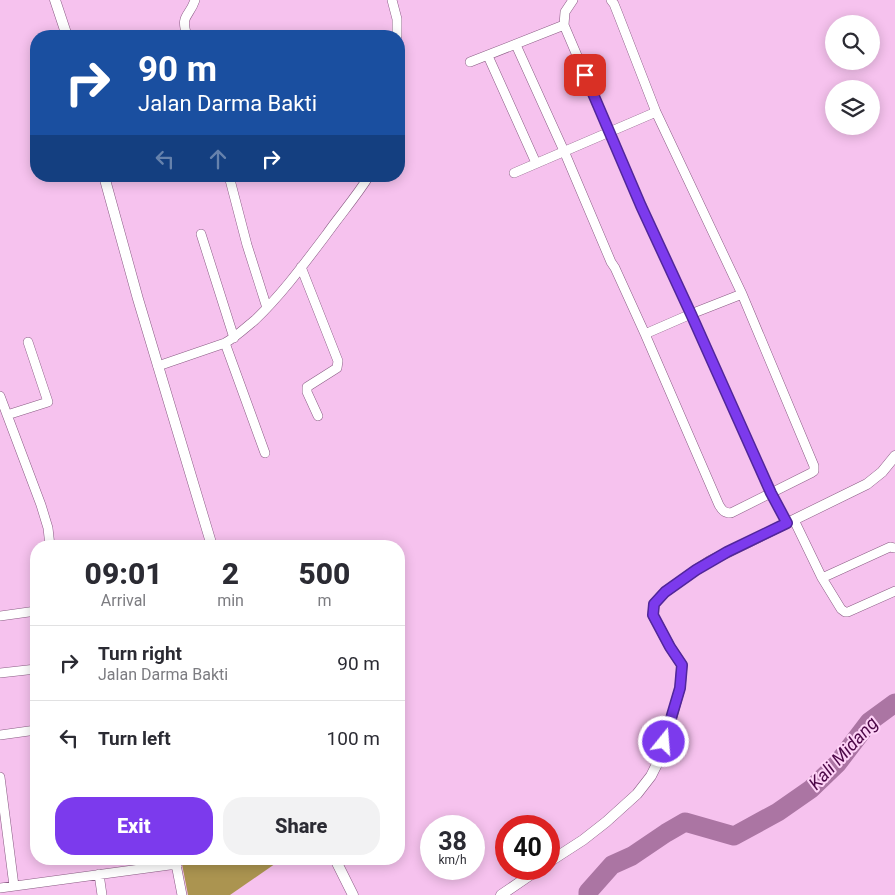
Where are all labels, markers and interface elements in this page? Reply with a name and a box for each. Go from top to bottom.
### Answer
map controls [825,15,880,135]
button: search [825,15,880,70]
text: 90 m [138,49,217,90]
icon: right [55,50,120,115]
pin [564,54,606,96]
icon: arrive [571,61,599,89]
button: layers [825,80,880,135]
text: Jalan Darma Bakti [138,91,317,116]
icon: left [151,145,179,173]
icon: ahead [204,145,232,173]
icon: right [257,145,285,173]
text: 09:01 [85,556,163,591]
text: 2 [222,556,239,591]
text: 500 [298,556,350,591]
text: Arrival [101,591,146,610]
text: min [217,591,244,610]
text: m [317,591,331,610]
text: Turn right [98,642,182,665]
icon: right [55,649,83,677]
text: 90 m [337,652,380,675]
text: Jalan Darma Bakti [98,665,228,684]
water label: Kali Midang [804,712,882,794]
position arrow [637,715,689,767]
icon: left [55,724,83,752]
text: Turn left [98,727,171,750]
text: 100 m [327,727,380,750]
button: Exit [55,797,213,855]
button: Share [223,797,380,855]
speed limit sign: 40 [495,815,560,880]
text: 38 [438,827,467,856]
text: km/h [438,853,467,867]

